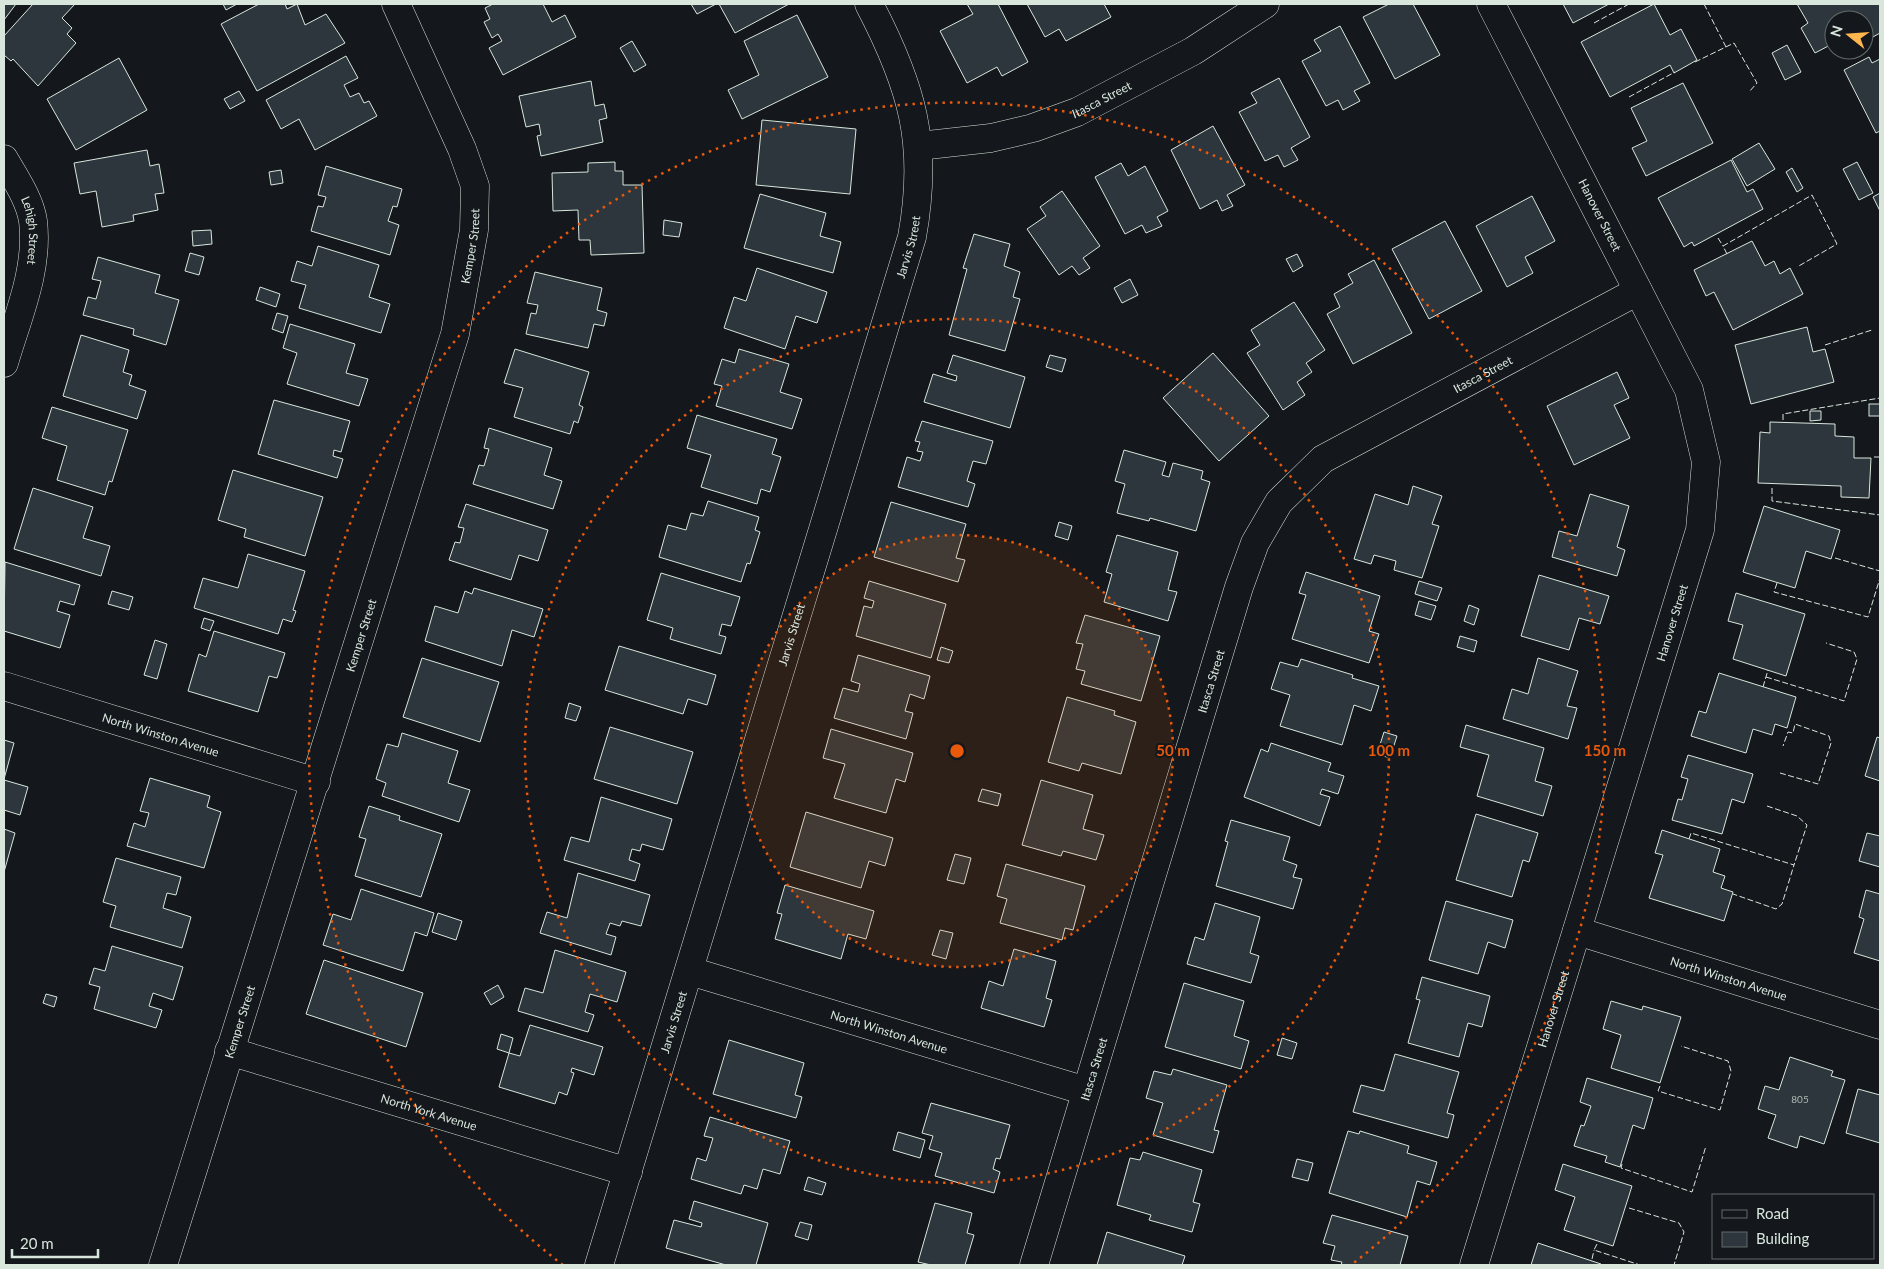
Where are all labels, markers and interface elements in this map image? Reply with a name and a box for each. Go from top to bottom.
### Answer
north arrow [1824,10,1874,60]
text: N [1826,23,1846,39]
street label: Itasca Street [1070,77,1134,121]
street label: Hanover Street [1575,176,1625,254]
street label: Lehigh Street [18,194,42,266]
street label: Kemper Street [457,208,482,285]
street label: Jarvis Street [892,214,923,280]
street label: Itasca Street [1450,352,1515,396]
street label: Hanover Street [1653,582,1691,663]
street label: Kemper Street [342,596,379,674]
street label: Jarvis Street [774,601,808,667]
street label: Itasca Street [1194,647,1227,714]
street label: North Winston Avenue [100,709,221,759]
text: 50 m [1156,741,1190,759]
text: 100 m [1368,741,1410,759]
text: 150 m [1584,741,1626,759]
centre of rings [948,742,966,760]
street label: North Winston Avenue [1669,953,1789,1003]
street label: Hanover Street [1534,968,1572,1049]
street label: Kemper Street [221,983,258,1060]
street label: Jarvis Street [656,988,690,1055]
street label: North Winston Avenue [829,1007,949,1056]
street label: Itasca Street [1077,1035,1110,1102]
street label: North York Avenue [379,1090,479,1133]
house number: 805 [1791,1093,1809,1105]
legend [1712,1194,1874,1259]
text: Road [1756,1204,1789,1222]
scale bar [12,1226,99,1258]
text: Building [1756,1229,1809,1247]
text: 20 m [20,1234,54,1252]

